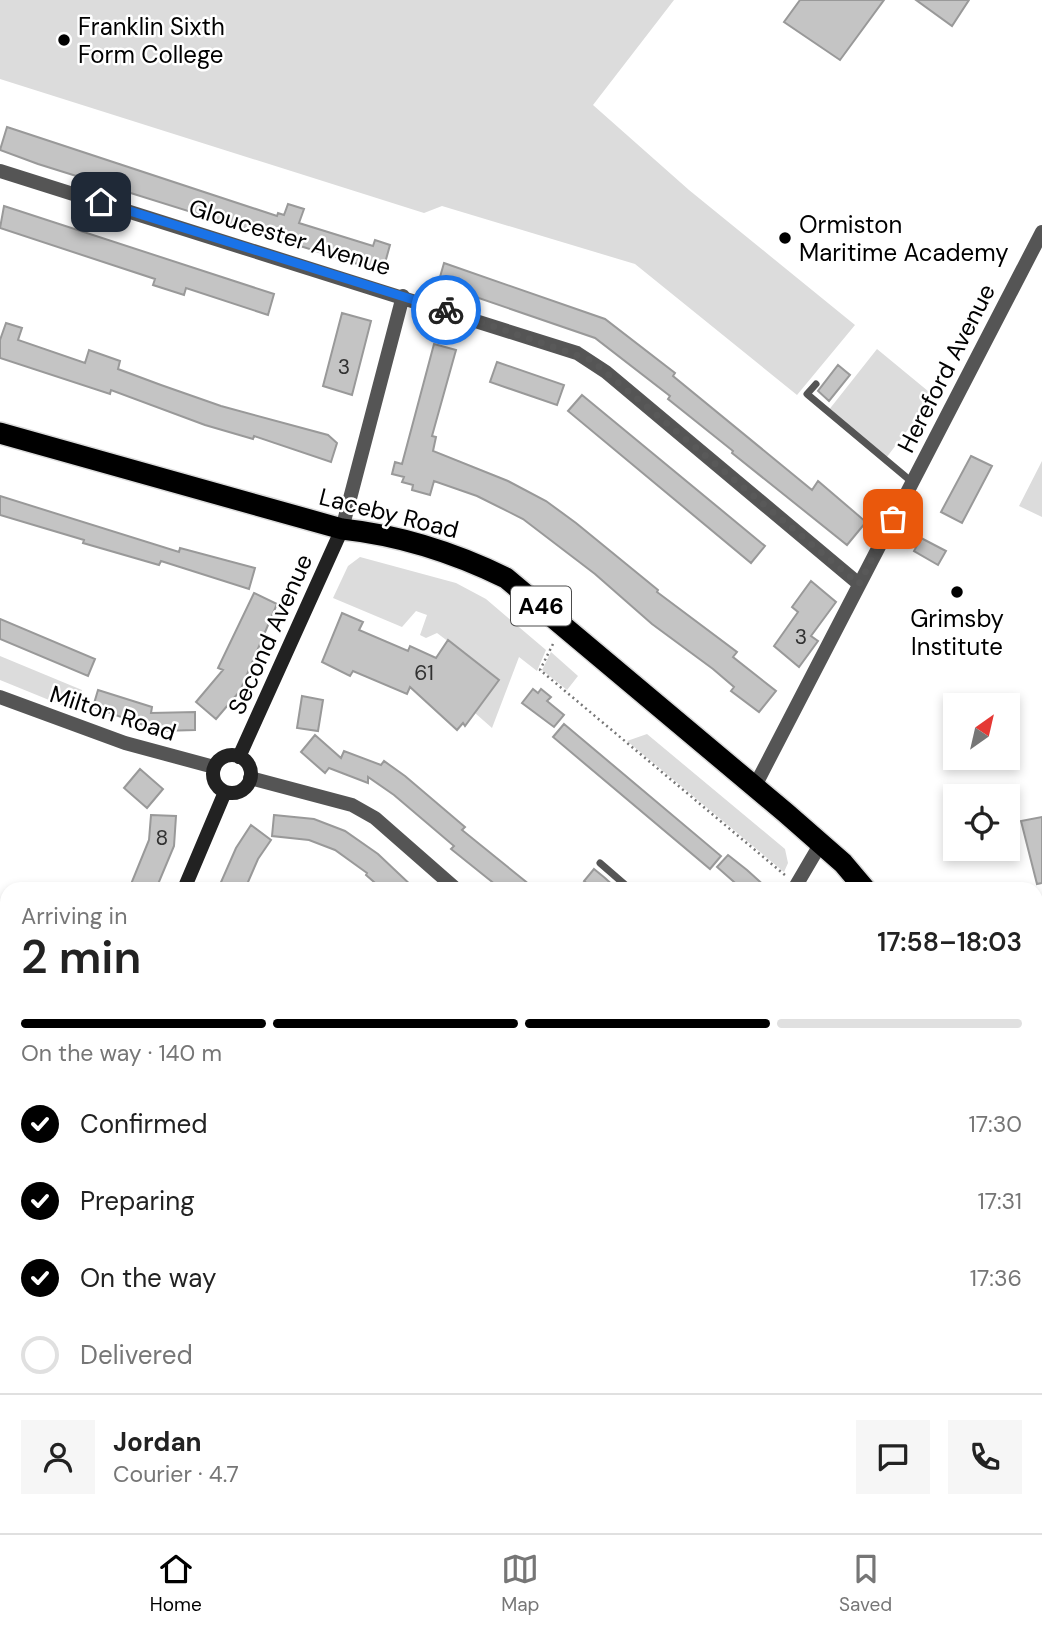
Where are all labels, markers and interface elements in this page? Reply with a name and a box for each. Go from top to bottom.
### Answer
place label: Franklin Sixth Form College [78,11,225,70]
marker: Franklin Sixth Form College [56,32,72,48]
pin [71,172,131,232]
icon: home [82,183,120,221]
street label: Gloucester Avenue [185,191,395,283]
place label: Ormiston Maritime Academy [799,209,1009,268]
marker: Ormiston Maritime Academy [777,230,793,246]
courier [411,275,481,345]
street label: Hereford Avenue [890,278,1002,458]
icon: bike [427,291,465,329]
house number: 3 [338,353,350,381]
street label: Laceby Road [316,481,462,545]
pin [863,489,923,549]
icon: bag [874,500,912,538]
street label: Second Avenue [221,549,319,719]
marker: Grimsby Institute [949,584,965,600]
road number: A46 [511,586,571,626]
place label: Grimsby Institute [910,603,1004,662]
house number: 3 [795,623,807,651]
house number: 61 [414,659,434,687]
street label: Milton Road [46,678,180,748]
north arrow [943,693,1020,770]
map controls [943,693,1020,861]
button: locate [943,784,1020,861]
house number: 8 [156,824,168,852]
text: Arriving in [21,901,127,931]
text: 17:58–18:03 [877,925,1022,959]
text: 2 min [21,927,141,987]
text: On the way · 140 m [21,1038,222,1068]
icon: check [21,1105,59,1143]
text: Confirmed [80,1107,207,1141]
text: 17:30 [969,1109,1022,1139]
icon: check [21,1182,59,1220]
text: Preparing [80,1184,195,1218]
text: 17:31 [978,1186,1022,1216]
icon: check [21,1259,59,1297]
text: On the way [80,1261,216,1295]
text: 17:36 [970,1263,1022,1293]
text: Delivered [80,1338,193,1372]
button: person [21,1420,95,1494]
button: chat [856,1420,930,1494]
button: phone [948,1420,1022,1494]
text: Jordan [113,1425,202,1459]
text: Courier · 4.7 [113,1459,239,1489]
tab: Home [150,1550,202,1617]
tab: Map [501,1550,539,1617]
tab: Saved [839,1550,892,1617]

